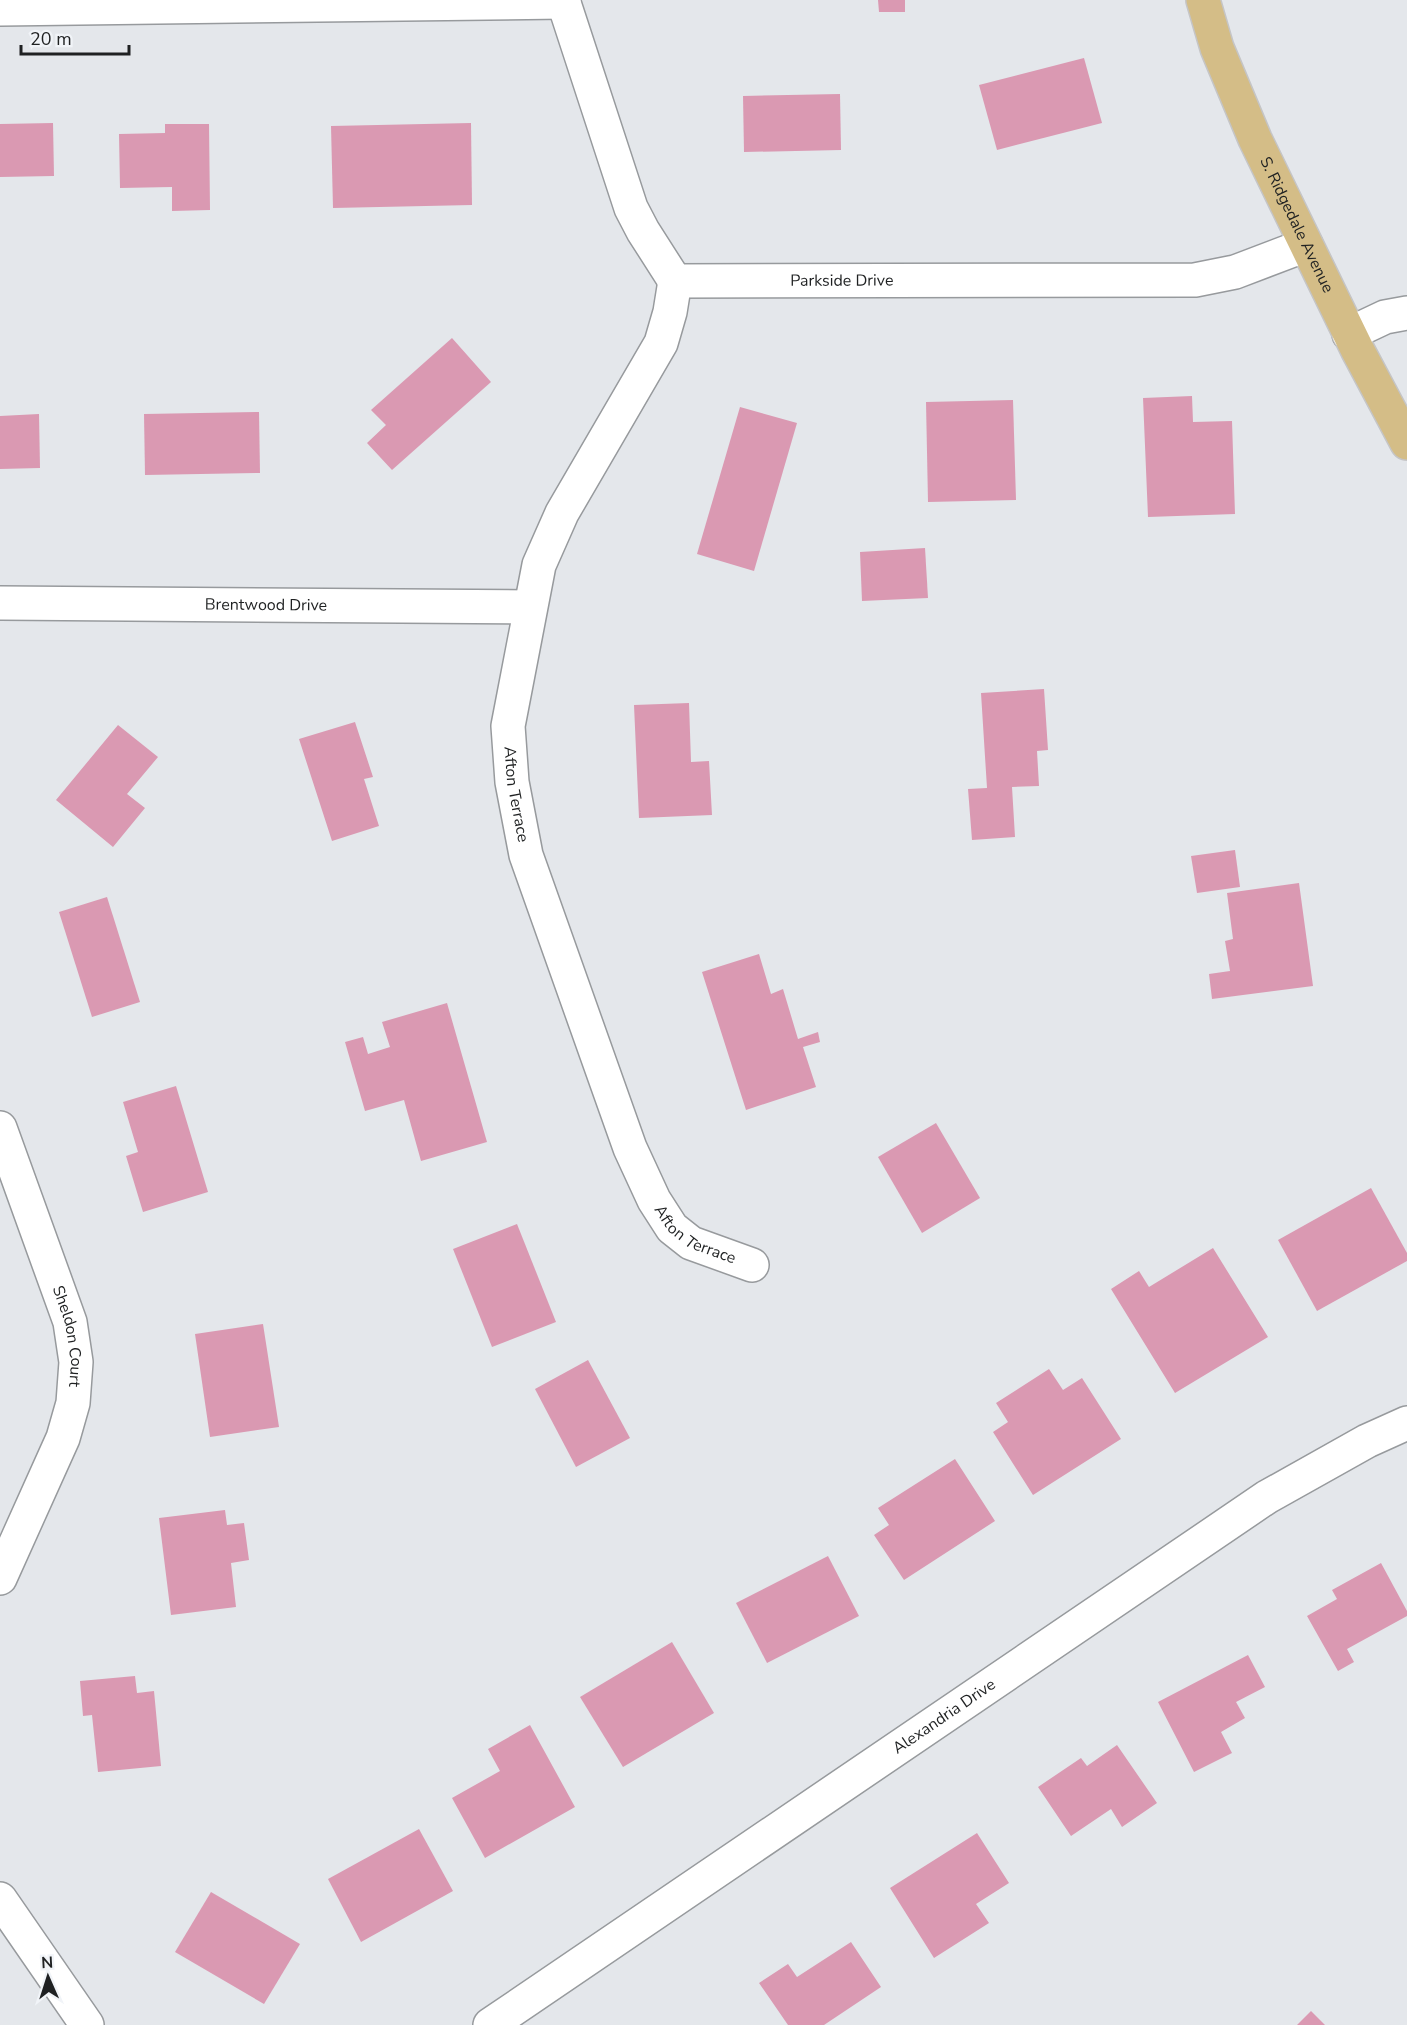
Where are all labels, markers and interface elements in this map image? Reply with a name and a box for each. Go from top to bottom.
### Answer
scale bar [21,18,129,56]
text: 20 m [30,27,72,51]
street label: S. Ridgedale Avenue [1254,153,1339,296]
street label: Parkside Drive [790,270,893,292]
street label: Brentwood Drive [205,594,327,616]
street label: Afton Terrace [498,746,534,844]
street label: Afton Terrace [649,1201,739,1269]
street label: Sheldon Court [47,1283,88,1388]
street label: Alexandria Drive [888,1674,1000,1759]
north arrow [18,1947,78,2007]
text: N [41,1952,54,1974]

